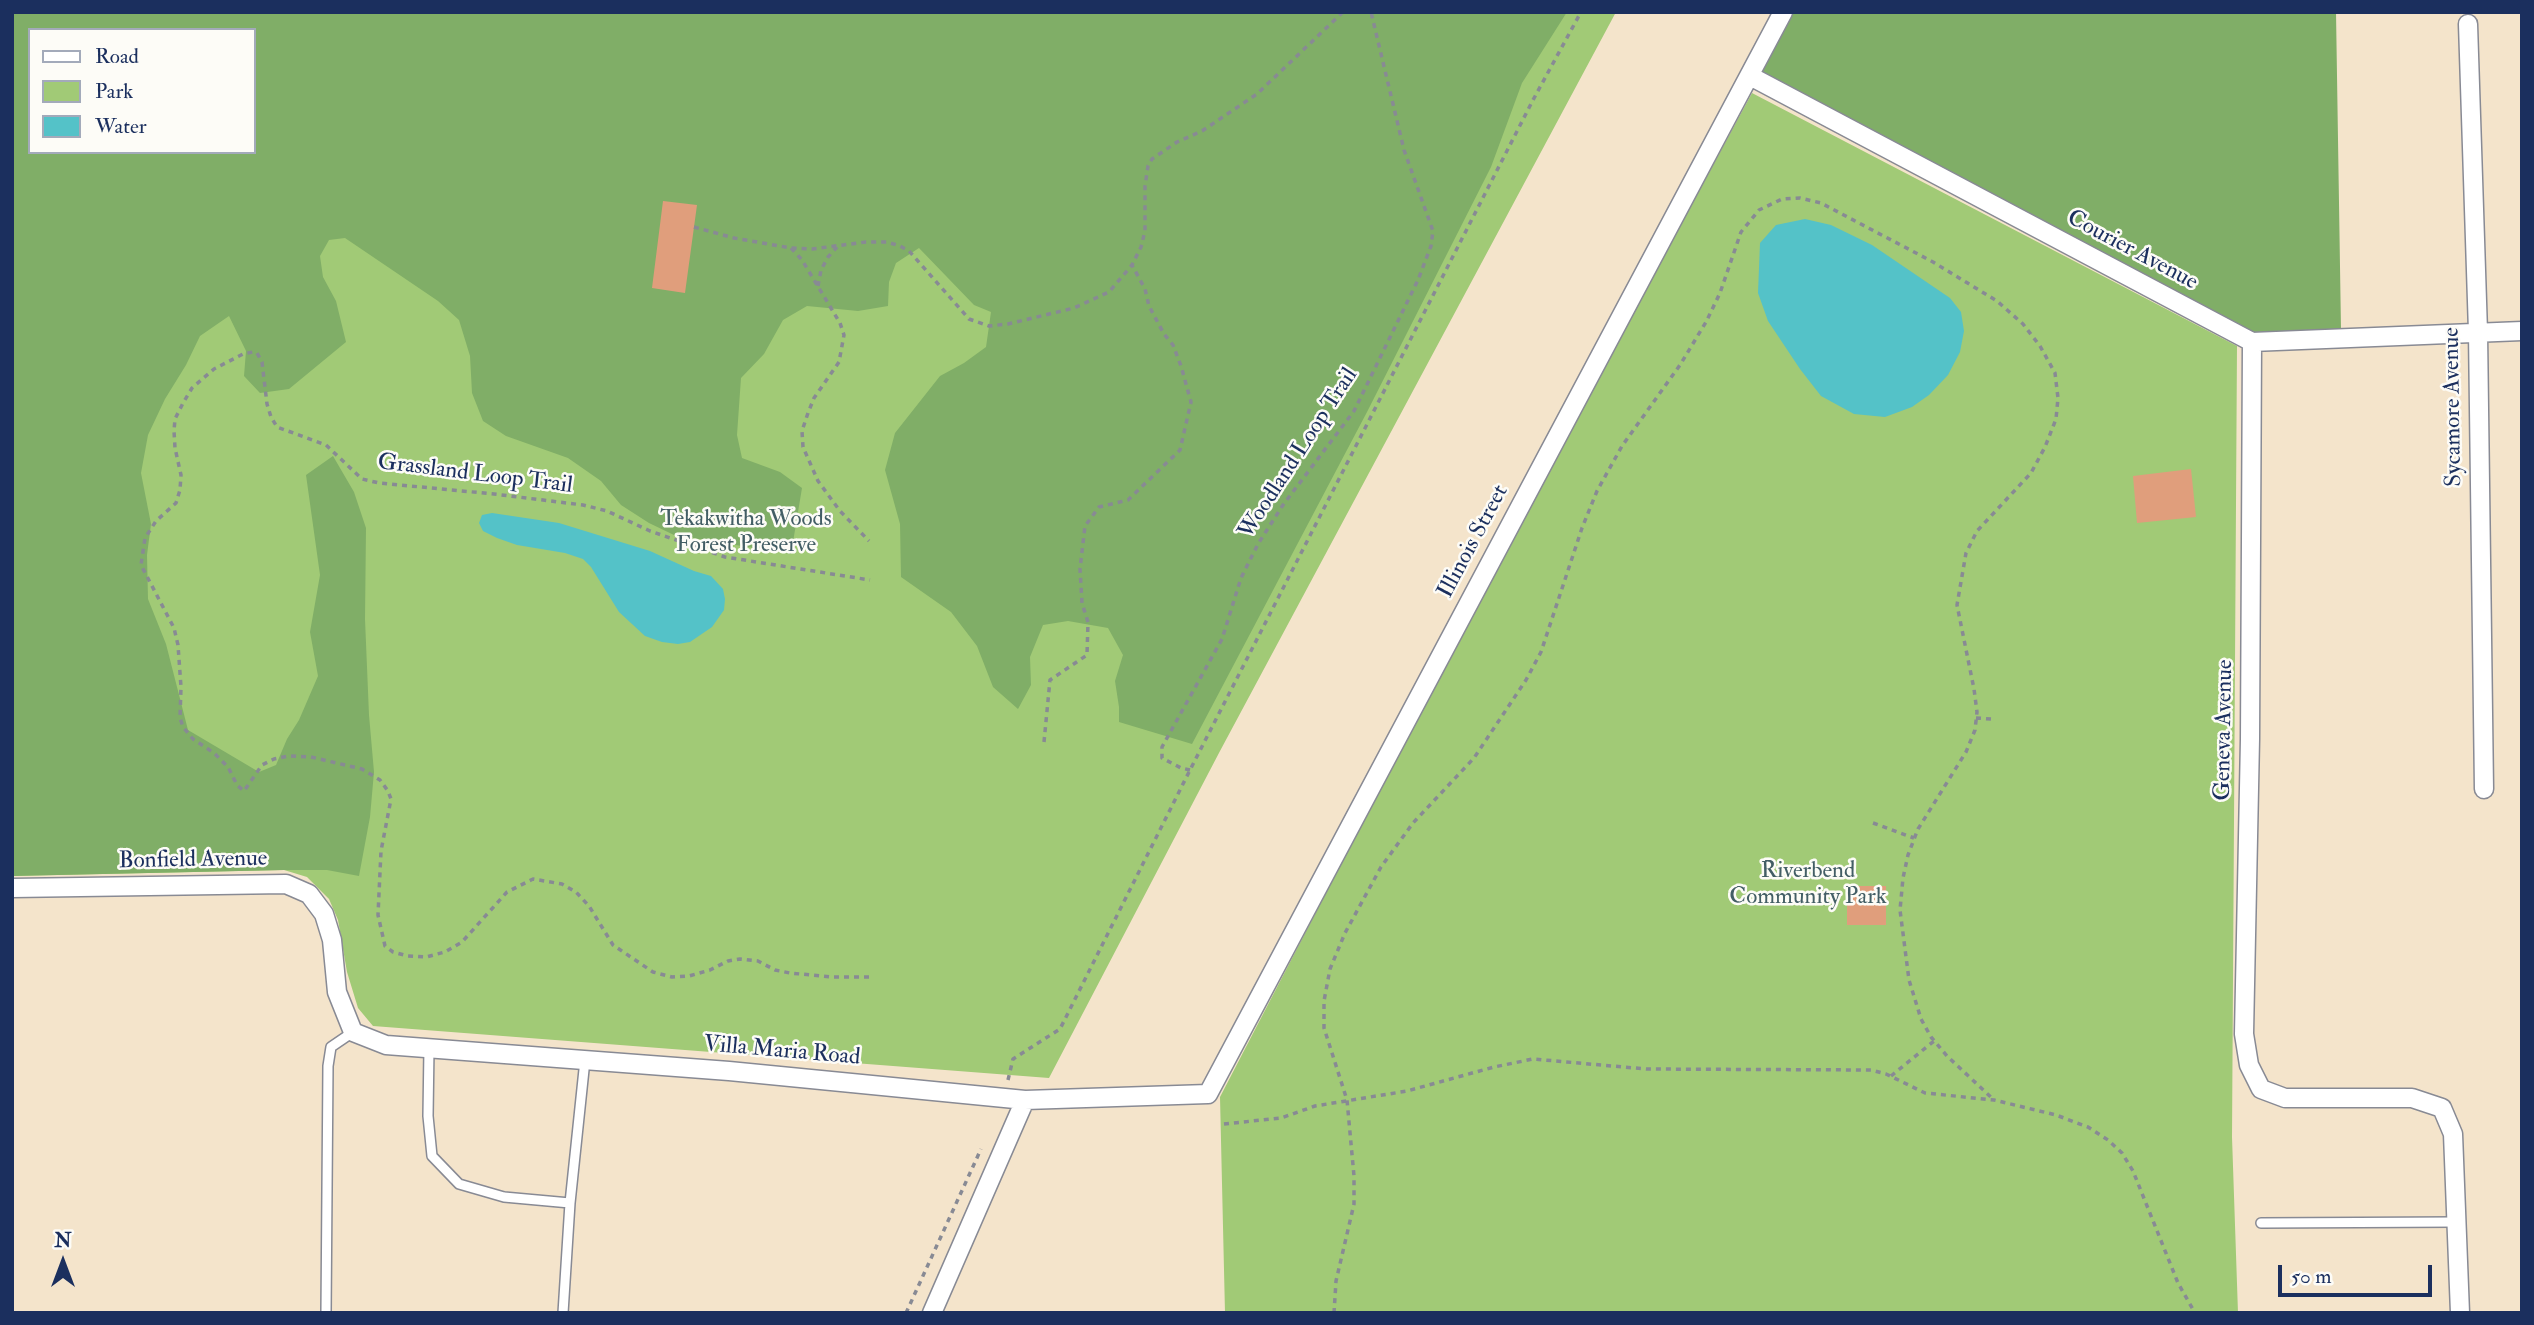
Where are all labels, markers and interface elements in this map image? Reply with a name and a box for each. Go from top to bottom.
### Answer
legend [28,28,256,154]
text: Road [95,43,139,70]
text: Park [95,78,133,105]
text: Water [95,113,147,140]
street label: Courier Avenue [2062,205,2202,297]
street label: Sycamore Avenue [2439,327,2469,487]
street label: Woodland Loop Trail [1233,363,1365,545]
street label: Grassland Loop Trail [376,449,574,501]
street label: Illinois Street [1433,481,1515,603]
park label: Tekakwitha Woods Forest Preserve [660,506,832,560]
street label: Geneva Avenue [2210,659,2240,801]
street label: Bonfield Avenue [118,846,268,876]
park label: Riverbend Community Park [1729,858,1887,912]
street label: Villa Maria Road [703,1031,861,1073]
north arrow [28,1227,98,1297]
text: N [54,1229,72,1253]
scale bar [2282,1252,2436,1296]
text: 50 m [2291,1263,2332,1290]

